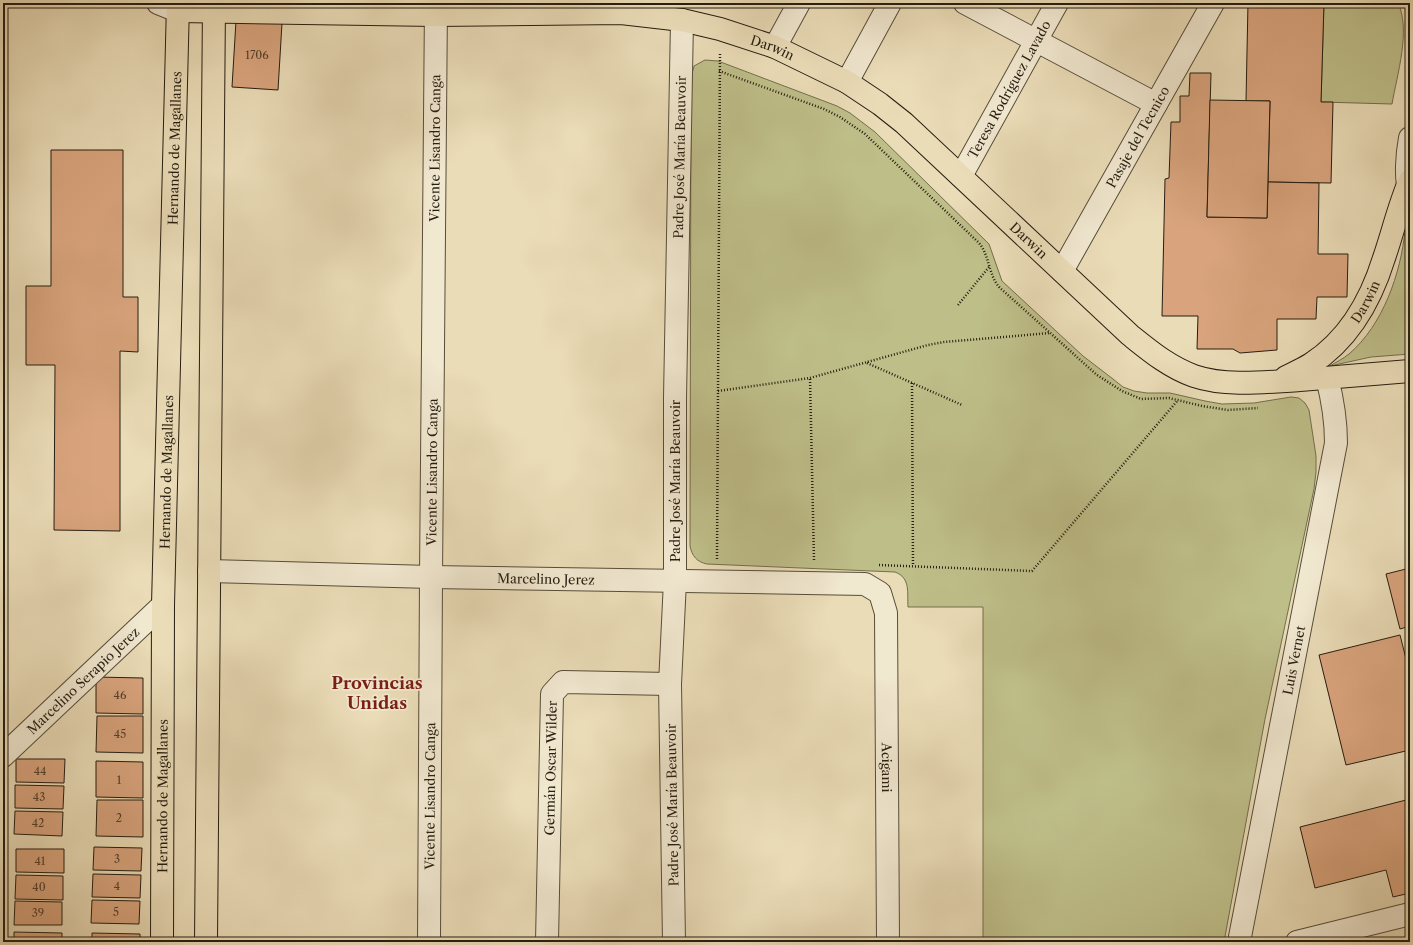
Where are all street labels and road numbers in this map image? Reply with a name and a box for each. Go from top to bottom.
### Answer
street label: Teresa Rodríguez Lavado [964,17,1054,161]
street label: Darwin [749,32,797,63]
street label: Hernando de Magallanes [164,71,184,225]
street label: Vicente Lisandro Canga [426,74,443,223]
street label: Padre José María Beauvoir [670,75,689,239]
street label: Pasaje del Tecnico [1103,83,1173,190]
street label: Darwin [1007,219,1051,262]
street label: Darwin [1347,278,1383,326]
street label: Hernando de Magallanes [156,395,176,549]
street label: Vicente Lisandro Canga [423,398,441,547]
street label: Padre José María Beauvoir [667,399,683,562]
street label: Marcelino Jerez [497,570,595,588]
street label: Marcelino Serapio Jerez [23,623,143,737]
street label: Luis Vernet [1279,624,1308,696]
street label: Germán Oscar Wilder [541,700,560,836]
street label: Hernando de Magallanes [154,719,171,873]
street label: Vicente Lisandro Canga [421,722,438,871]
street label: Padre José María Beauvoir [663,723,681,886]
street label: Acigami [879,741,895,793]

